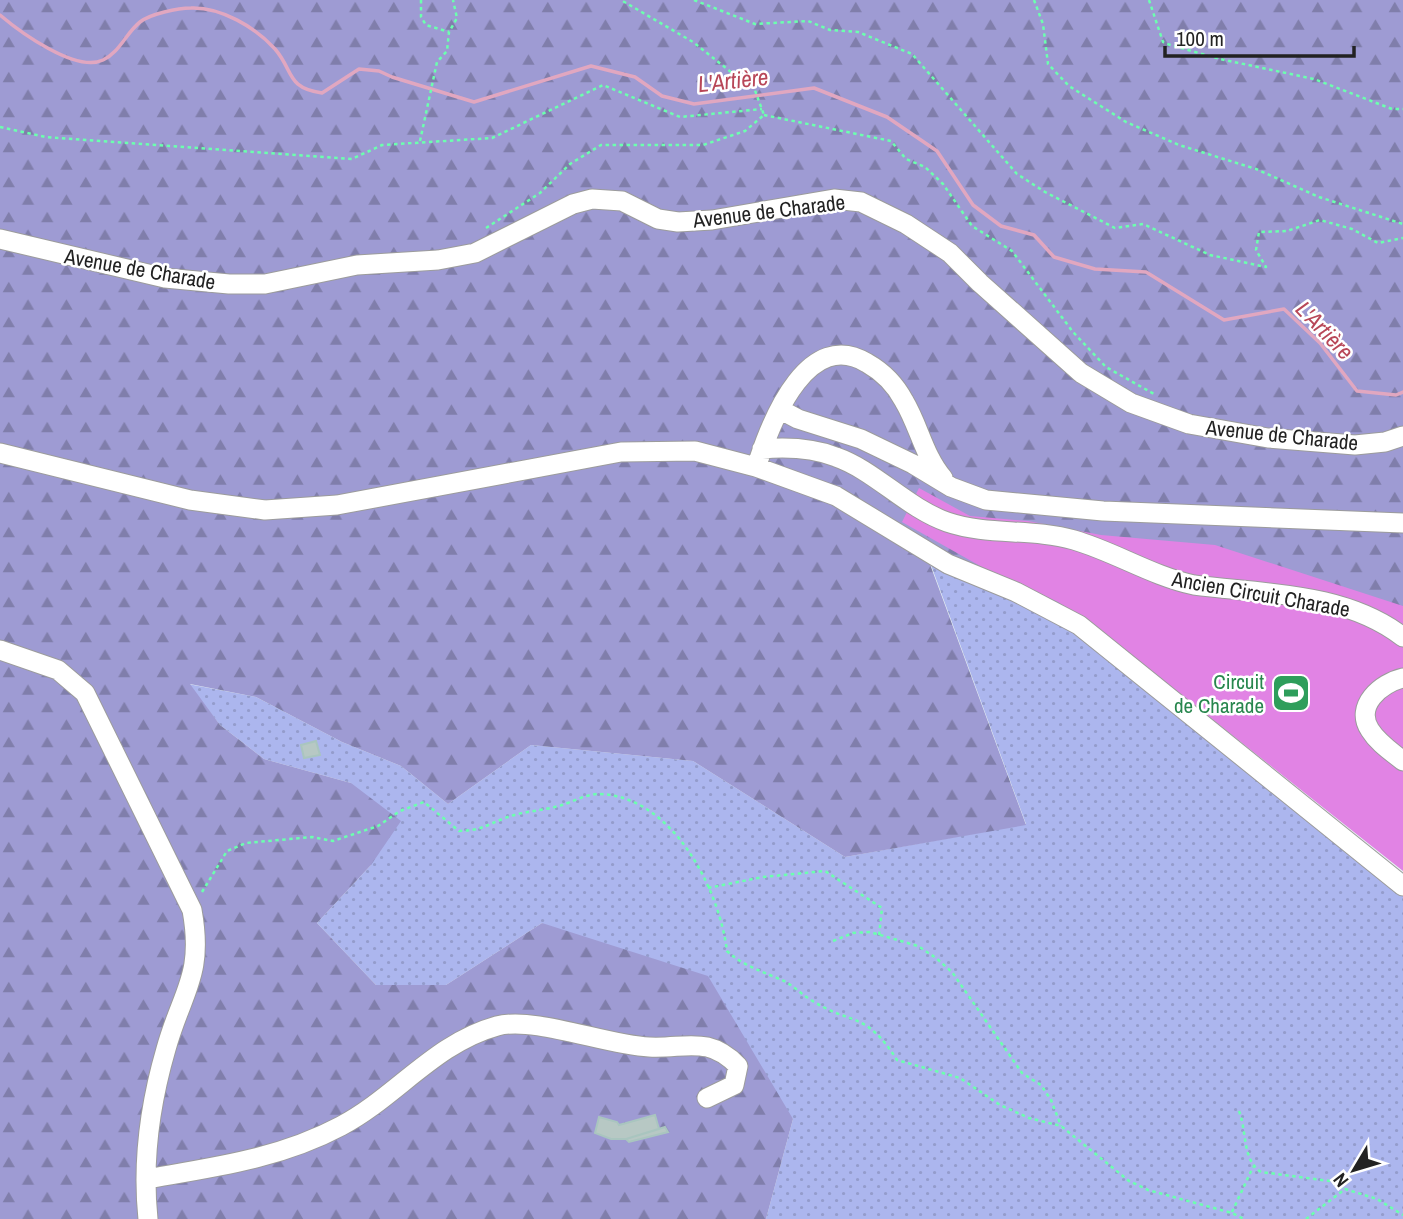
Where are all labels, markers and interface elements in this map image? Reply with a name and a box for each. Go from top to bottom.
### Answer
scale bar [1165,14,1354,58]
text: 100 m [1176,24,1224,53]
water label: L'Artière [696,61,770,99]
street label: Avenue de Charade [690,187,847,235]
street label: Avenue de Charade [61,241,218,297]
water label: L'Artière [1289,294,1361,366]
street label: Avenue de Charade [1203,412,1360,457]
street label: Ancien Circuit Charade [1169,564,1352,624]
place label: Circuit de Charade [1174,667,1264,720]
sports icon: Circuit de Charade [1270,672,1312,714]
north arrow [1319,1135,1389,1205]
text: N [1327,1168,1354,1193]

